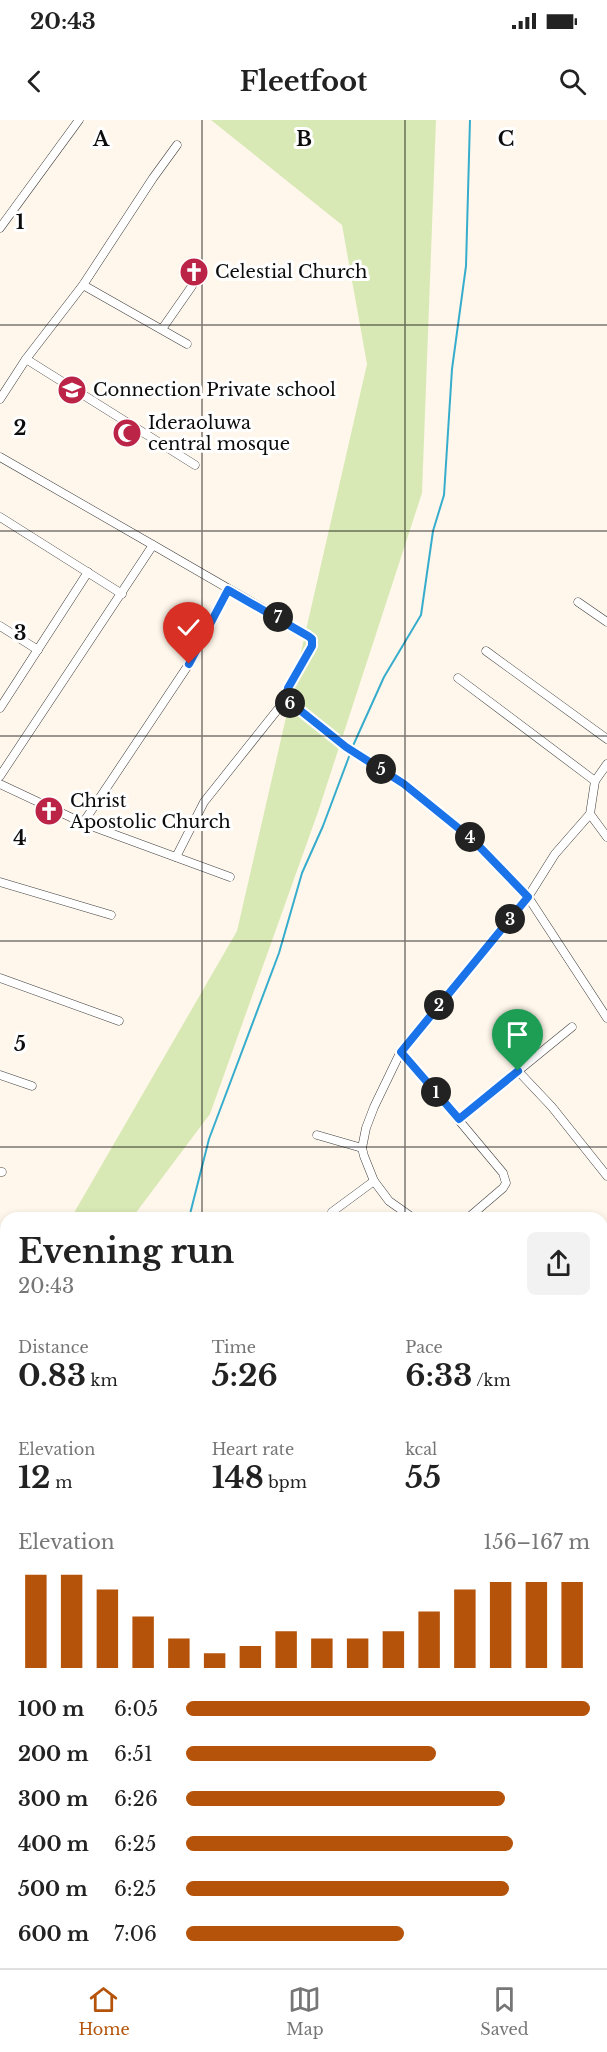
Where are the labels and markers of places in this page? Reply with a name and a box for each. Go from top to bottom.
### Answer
church icon: Celestial Church [178,256,210,288]
place label: Celestial Church [215,261,367,283]
school or university icon: Connection Private school [56,374,88,406]
place label: Connection Private school [93,379,336,401]
place label: Ideraoluwa central mosque [148,412,290,455]
mosque icon: Ideraoluwa central mosque [111,417,143,449]
pin [163,602,214,664]
pin: 7 [263,602,293,632]
pin: 6 [275,688,305,718]
pin: 5 [366,754,396,784]
place label: Christ Apostolic Church [69,790,231,833]
church icon: Christ Apostolic Church [33,795,65,827]
pin: 4 [455,822,485,852]
pin: 3 [495,904,525,934]
pin: 2 [424,990,454,1020]
pin [492,1009,543,1071]
pin: 1 [421,1077,451,1107]

